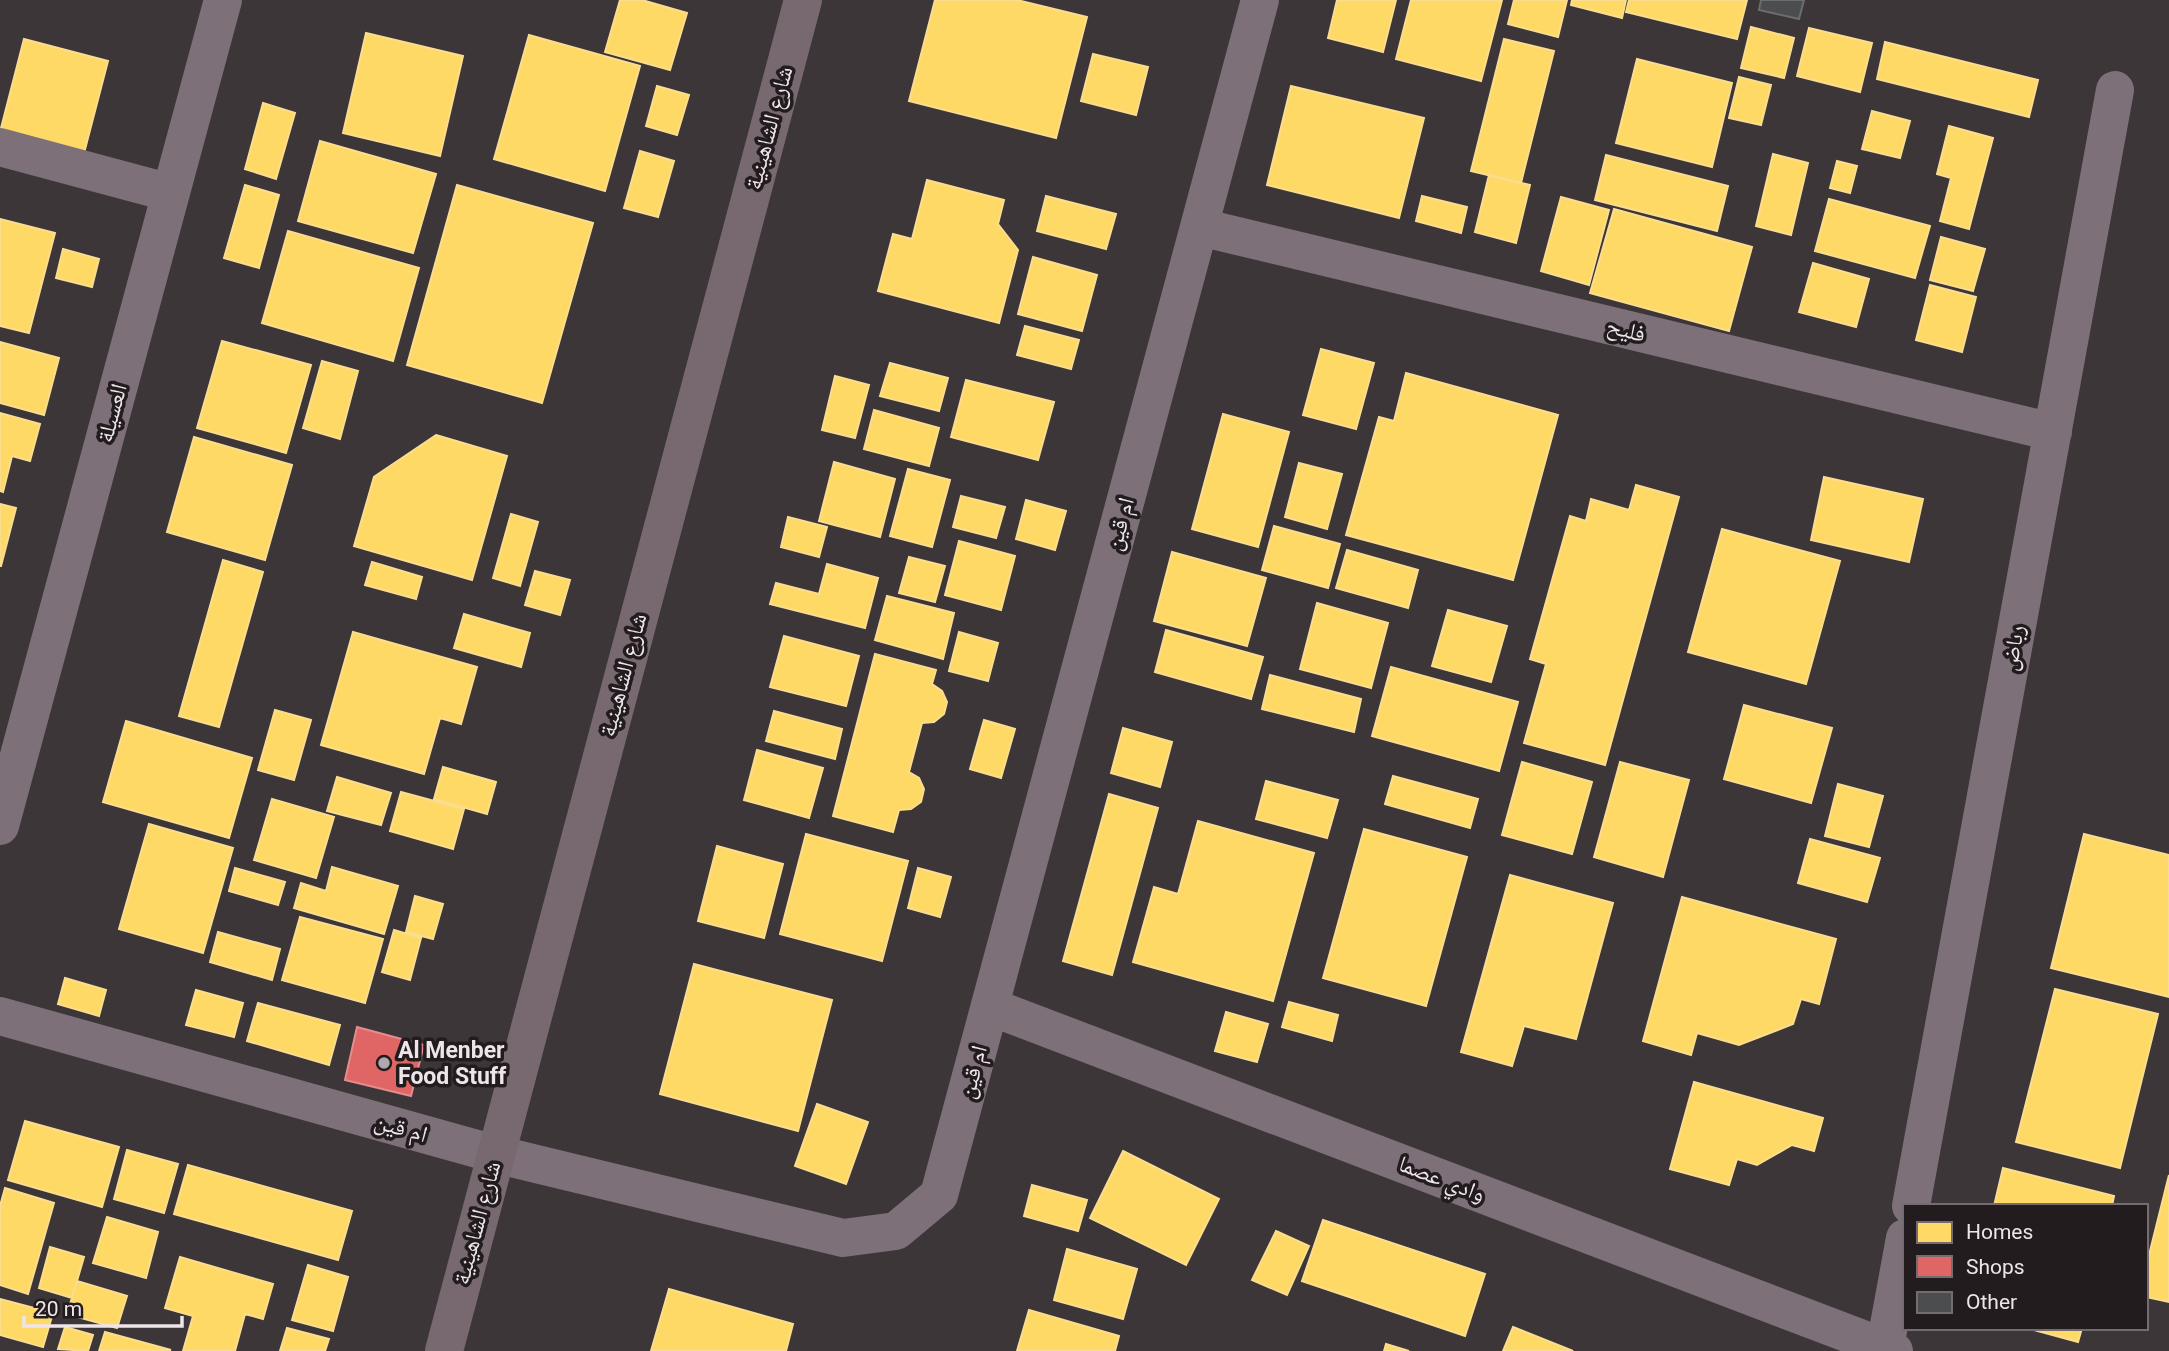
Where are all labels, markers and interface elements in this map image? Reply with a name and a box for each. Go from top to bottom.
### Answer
street label: شارع الشاهينية [740,64,799,193]
street label: فليح [1604,312,1648,349]
street label: العسيلة [91,381,133,445]
street label: ام قين [1100,495,1142,554]
street label: شارع الشاهينية [594,611,653,740]
street label: رباض [1996,623,2030,673]
place label: Al Menber Food Stuff [398,1037,507,1090]
street label: ام قين [953,1043,995,1102]
marker: Al Menber Food Stuff [376,1055,392,1071]
street label: ام قين [371,1108,431,1150]
street label: وادي عصما [1393,1150,1489,1212]
street label: شارع الشاهينية [448,1159,507,1288]
legend [1903,1204,2148,1330]
text: Homes [1966,1220,2033,1244]
text: Shops [1966,1255,2025,1279]
scale bar [24,1284,182,1328]
text: Other [1966,1290,2017,1314]
text: 20 m [35,1297,82,1321]

